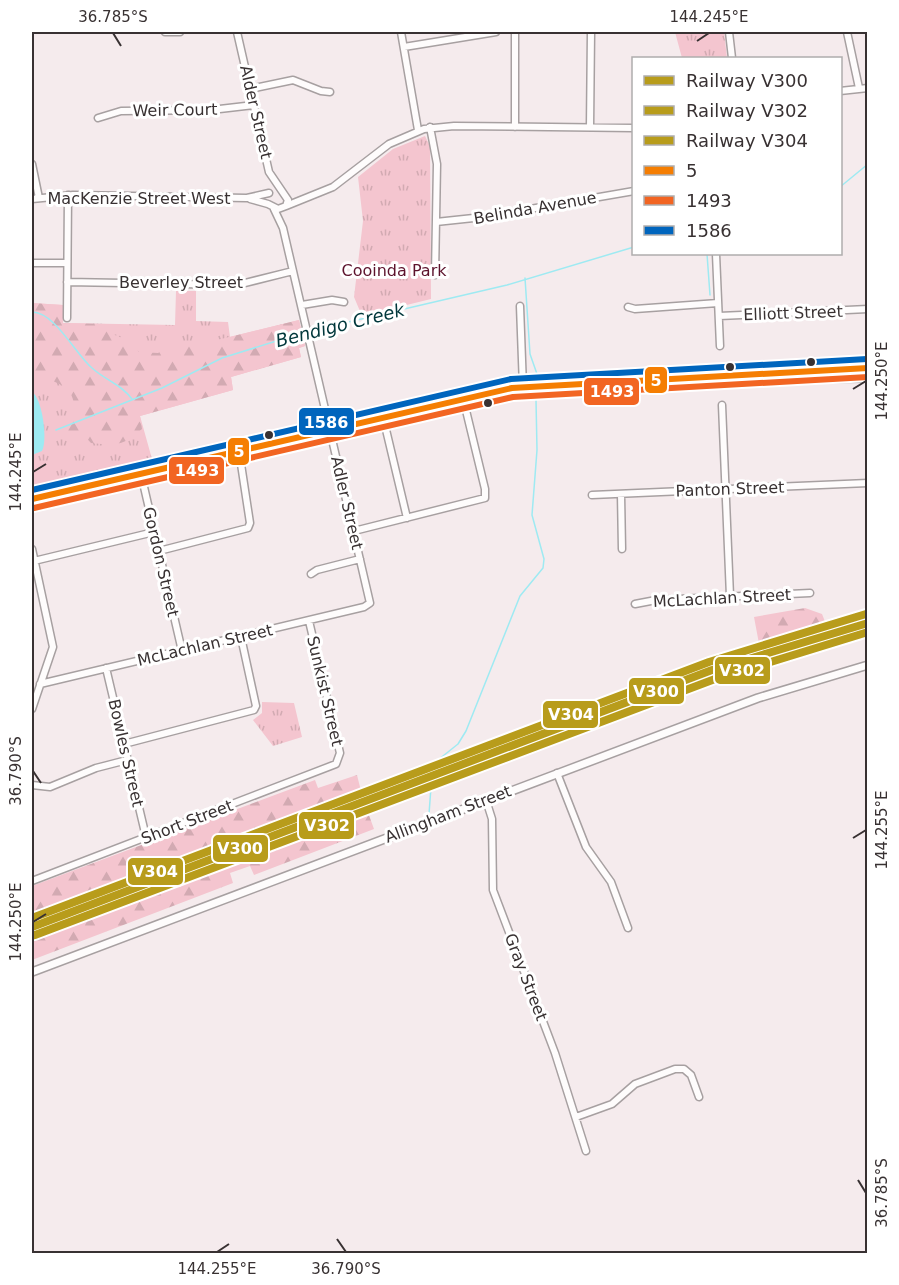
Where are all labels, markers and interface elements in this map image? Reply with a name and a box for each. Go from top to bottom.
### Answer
text: 36.785°S [78,8,148,26]
text: 144.245°E [669,8,749,26]
legend [632,57,842,255]
street label: Alder Street [236,63,276,161]
text: Railway V300 [686,70,808,91]
street label: Weir Court [132,100,218,120]
text: Railway V302 [686,100,808,121]
text: Railway V304 [686,130,808,151]
text: 5 [686,160,697,181]
street label: Belinda Avenue [472,188,598,228]
street label: MacKenzie Street West [48,189,230,208]
text: 1493 [686,190,732,211]
text: 1586 [686,220,732,241]
park label: Cooinda Park [342,261,447,280]
street label: Beverley Street [119,273,243,292]
water label: Bendigo Creek [273,298,408,351]
street label: Elliott Street [743,302,843,324]
text: 144.250°E [873,341,891,421]
unlabelled marker [805,356,817,368]
unlabelled marker [724,361,736,373]
line badge: 5 [644,366,668,394]
text: 5 [650,371,662,390]
line badge: 1493 [583,377,640,406]
text: 1493 [590,382,634,401]
unlabelled marker [482,397,494,409]
line badge: 1586 [298,407,355,436]
text: 1586 [304,413,348,432]
unlabelled marker [263,429,275,441]
text: 144.245°E [7,432,25,512]
line badge: 5 [227,437,250,466]
text: 5 [233,442,245,461]
street label: Adler Street [327,454,367,552]
line badge: 1493 [168,456,225,485]
text: 1493 [175,461,219,480]
street label: Panton Street [675,478,785,500]
street label: Gordon Street [139,505,183,619]
street label: McLachlan Street [652,585,792,611]
street label: McLachlan Street [135,620,275,670]
street label: Sunkist Street [303,634,347,748]
line badge: V302 [714,656,771,685]
text: V302 [719,661,765,680]
line badge: V300 [628,677,685,705]
text: V300 [633,682,679,701]
street label: Bowles Street [104,697,148,809]
line badge: V304 [542,700,599,729]
text: V304 [548,705,594,724]
text: 36.790°S [7,736,25,806]
street label: Allingham Street [382,781,514,847]
text: 144.255°E [873,790,891,870]
street label: Short Street [138,796,236,848]
line badge: V302 [298,811,355,840]
text: V302 [304,816,350,835]
line badge: V300 [212,834,269,863]
text: V300 [217,839,263,858]
line badge: V304 [127,857,184,886]
text: V304 [132,862,178,881]
text: 144.250°E [7,882,25,962]
street label: Gray Street [501,931,551,1023]
text: 36.785°S [873,1158,891,1228]
text: 144.255°E [177,1260,257,1278]
text: 36.790°S [311,1260,381,1278]

